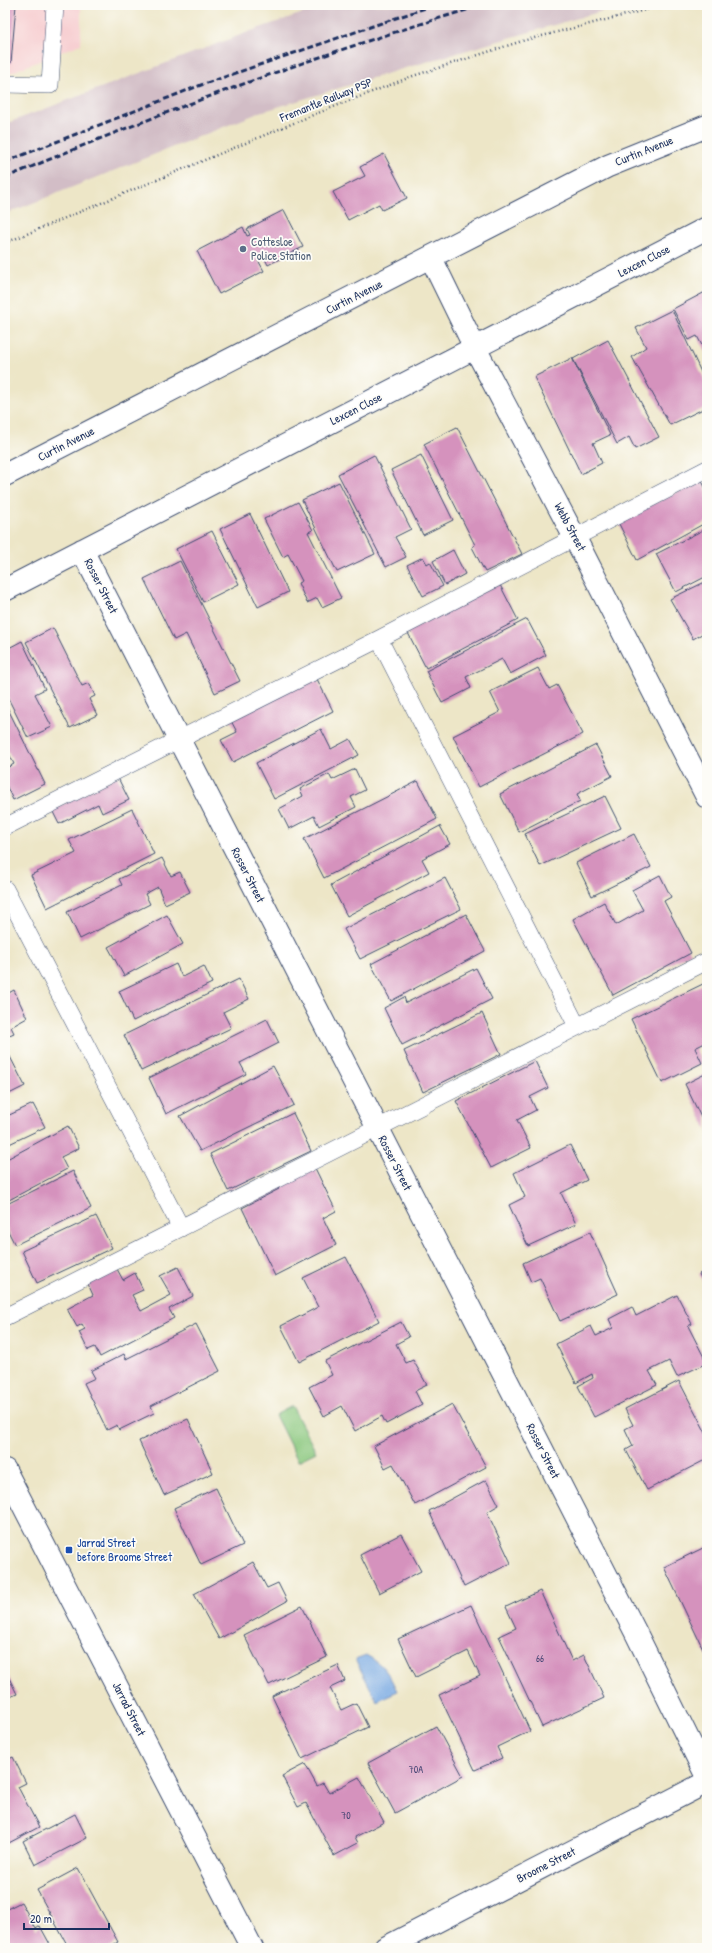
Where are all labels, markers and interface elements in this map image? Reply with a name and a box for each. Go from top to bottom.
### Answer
street label: Fremantle Railway PSP [276,73,375,126]
street label: Curtin Avenue [612,131,676,170]
place label: Cottesloe Police Station [251,233,311,264]
street label: Lexcen Close [615,240,673,281]
marker: Cottesloe Police Station [238,244,248,254]
street label: Curtin Avenue [323,275,385,318]
street label: Lexcen Close [327,388,385,429]
street label: Curtin Avenue [35,422,97,465]
street label: Webb Street [551,499,591,555]
street label: Rosser Street [80,555,123,617]
street label: Rosser Street [227,844,270,906]
street label: Rosser Street [374,1132,417,1194]
street label: Rosser Street [522,1420,565,1482]
place label: Jarrad Street before Broome Street [77,1534,173,1565]
marker: Jarrad Street before Broome Street [64,1545,74,1555]
house number: 66 [536,1652,544,1665]
street label: Jarrad Street [109,1679,151,1739]
house number: 70A [409,1763,423,1776]
house number: 70 [341,1809,351,1822]
street label: Broome Street [513,1842,579,1887]
scale bar [24,1905,109,1931]
text: 20 m [30,1910,52,1927]

